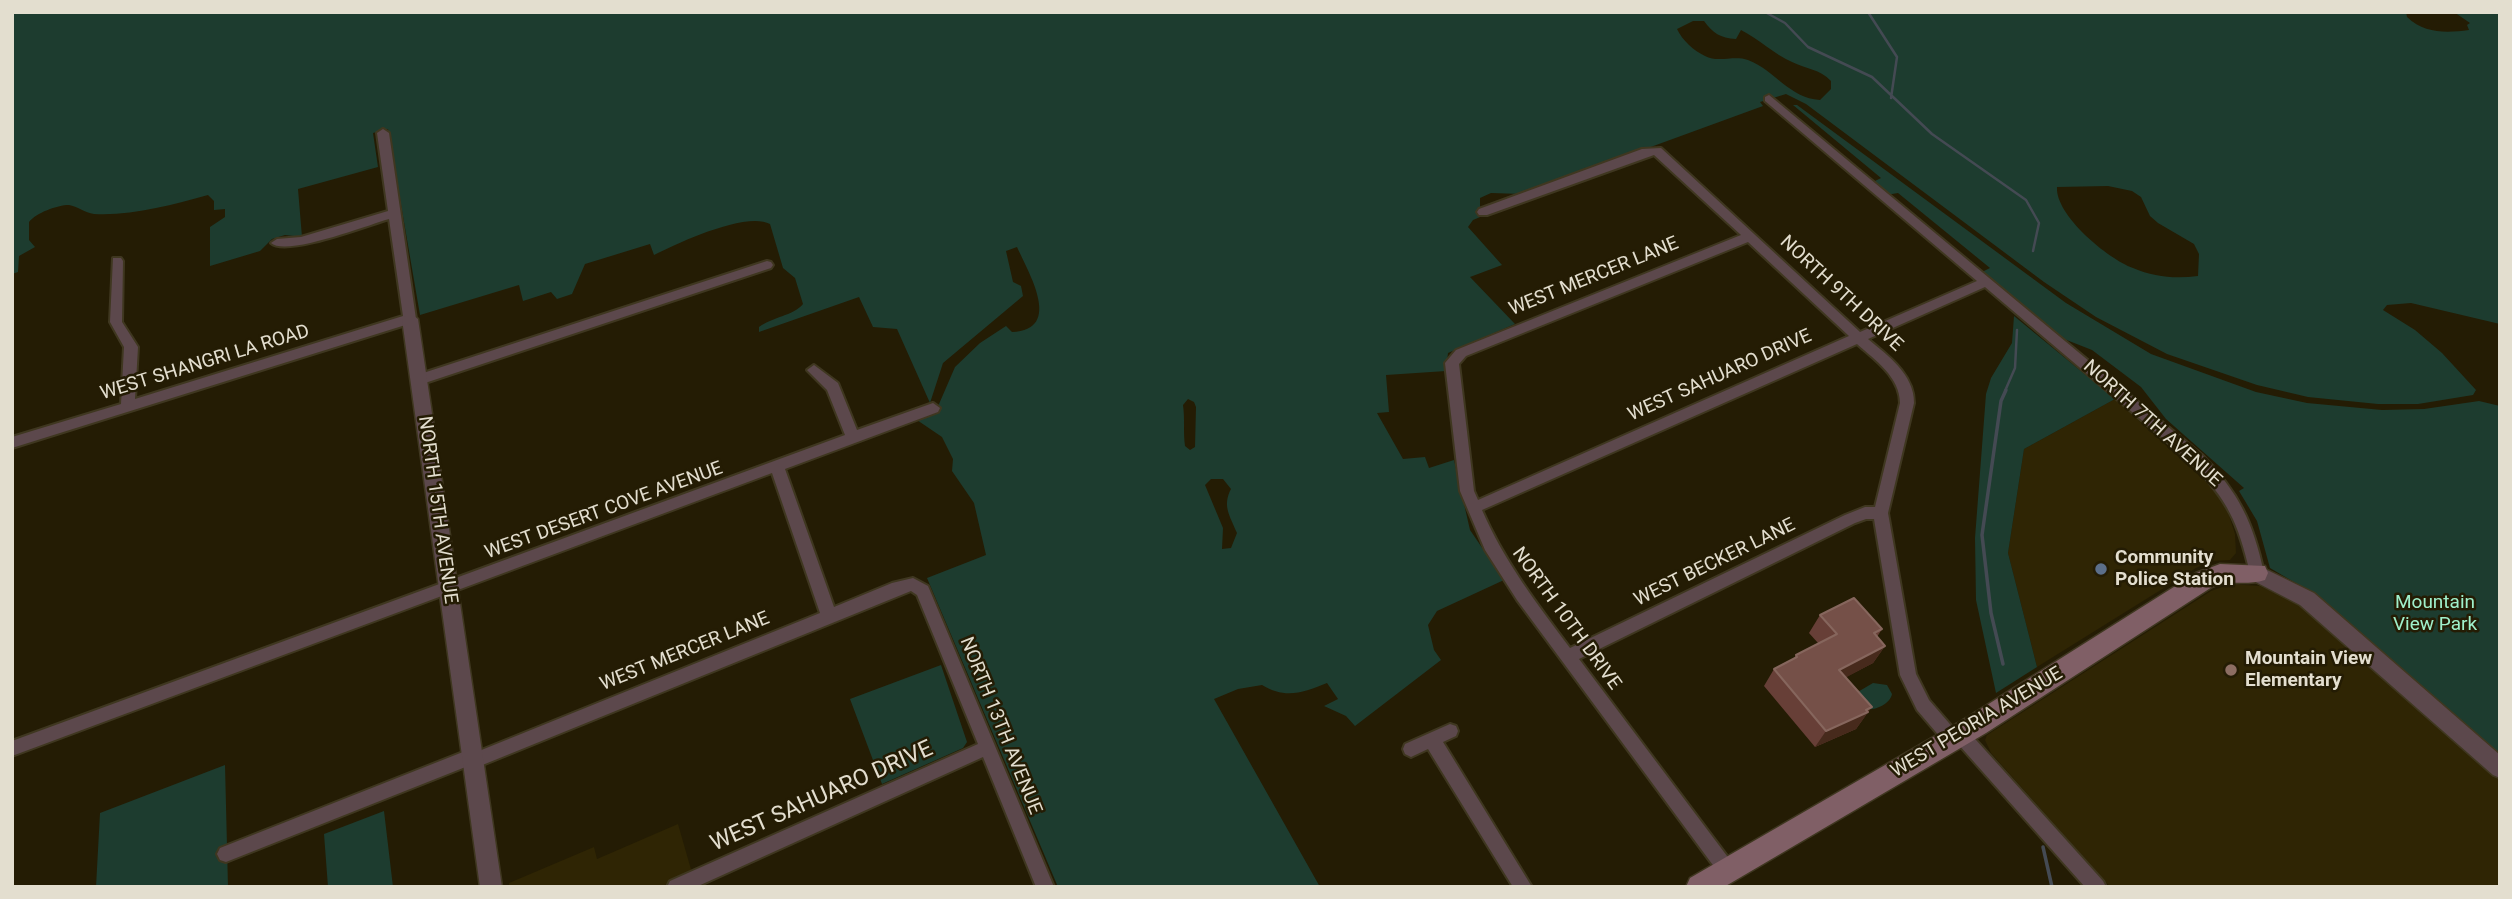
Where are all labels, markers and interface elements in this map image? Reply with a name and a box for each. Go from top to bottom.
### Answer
street label: NORTH 9TH DRIVE [1775,231,1907,357]
street label: WEST MERCER LANE [1506,233,1682,321]
street label: WEST SHANGRI LA ROAD [98,320,312,406]
street label: WEST SAHUARO DRIVE [1625,325,1815,427]
street label: NORTH 7TH AVENUE [2078,356,2226,492]
street label: NORTH 15TH AVENUE [413,415,461,605]
street label: WEST DESERT COVE AVENUE [482,457,726,565]
street label: WEST BECKER LANE [1631,514,1799,612]
street label: NORTH 10TH DRIVE [1507,543,1625,695]
place label: Community Police Station [2115,547,2234,591]
marker: Community Police Station [2093,561,2109,577]
park label: Mountain View Park [2393,592,2477,636]
street label: WEST MERCER LANE [597,608,773,696]
street label: NORTH 13TH AVENUE [954,634,1046,818]
place label: Mountain View Elementary [2245,648,2372,692]
marker: Mountain View Elementary [2223,662,2239,678]
street label: WEST PEORIA AVENUE [1887,663,2067,783]
street label: WEST SAHUARO DRIVE [707,736,937,858]

